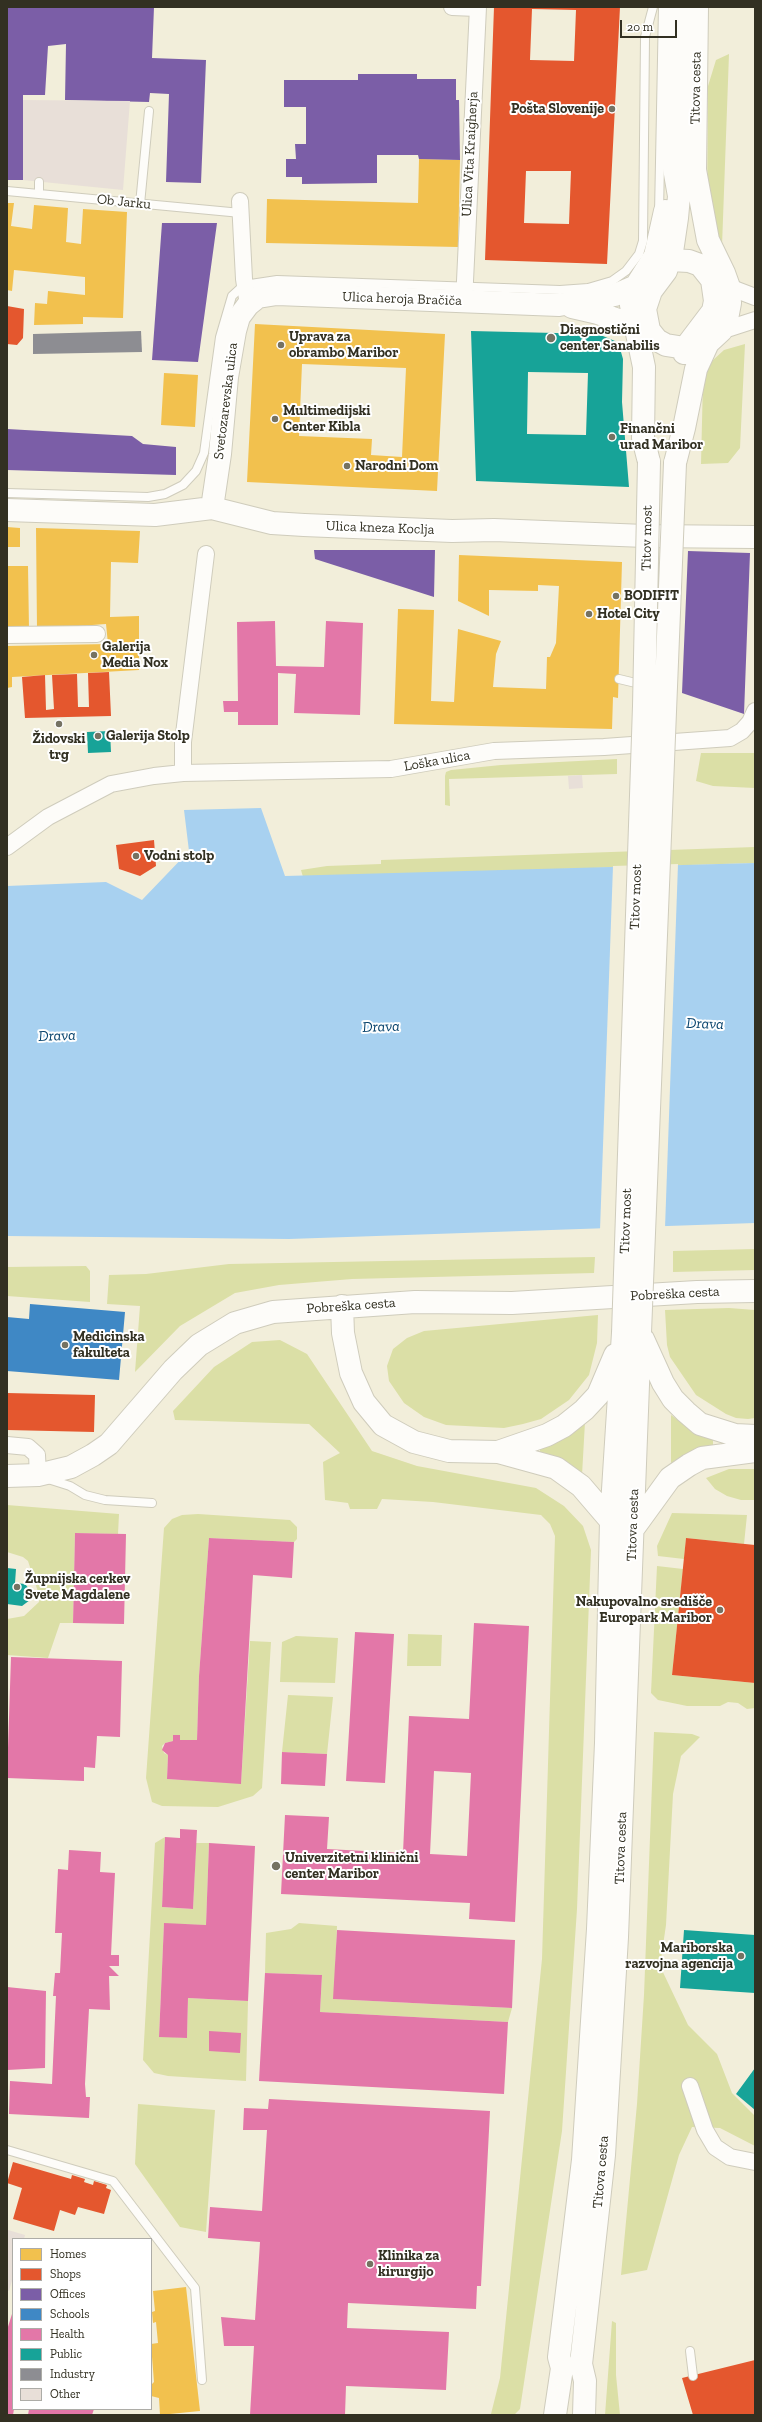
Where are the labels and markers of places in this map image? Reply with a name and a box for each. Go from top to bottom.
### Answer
place label: Pošta Slovenije [511,101,604,117]
marker: Pošta Slovenije [607,104,617,114]
place label: Diagnostični center Sanabilis [560,322,660,354]
place label: Uprava za obrambo Maribor [289,329,398,362]
marker: Diagnostični center Sanabilis [545,332,557,344]
marker: Uprava za obrambo Maribor [276,340,286,350]
place label: Multimedijski Center Kibla [283,403,371,436]
marker: Multimedijski Center Kibla [270,414,280,424]
place label: Finančni urad Maribor [620,421,703,454]
marker: Finančni urad Maribor [607,432,617,442]
place label: Narodni Dom [355,458,438,474]
marker: Narodni Dom [342,461,352,471]
place label: BODIFIT [624,588,679,604]
marker: BODIFIT [611,591,621,601]
place label: Hotel City [597,606,660,622]
marker: Hotel City [584,609,594,619]
place label: Galerija Media Nox [102,639,168,672]
marker: Galerija Media Nox [89,650,99,660]
marker: Židovski trg [54,719,64,729]
place label: Galerija Stolp [106,728,190,744]
place label: Židovski trg [32,731,86,764]
marker: Galerija Stolp [93,731,103,741]
place label: Vodni stolp [144,848,214,864]
marker: Vodni stolp [131,851,141,861]
place label: Medicinska fakulteta [73,1329,145,1362]
marker: Medicinska fakulteta [60,1340,70,1350]
place label: Župnijska cerkev Svete Magdalene [25,1571,130,1604]
marker: Župnijska cerkev Svete Magdalene [12,1582,22,1592]
place label: Nakupovalno središče Europark Maribor [576,1594,712,1626]
marker: Nakupovalno središče Europark Maribor [715,1605,725,1615]
place label: Univerzitetni klinični center Maribor [285,1850,418,1882]
marker: Univerzitetni klinični center Maribor [270,1860,282,1872]
place label: Mariborska razvojna agencija [625,1940,733,1972]
marker: Mariborska razvojna agencija [736,1951,746,1961]
place label: Klinika za kirurgijo [378,2248,439,2280]
marker: Klinika za kirurgijo [365,2259,375,2269]

